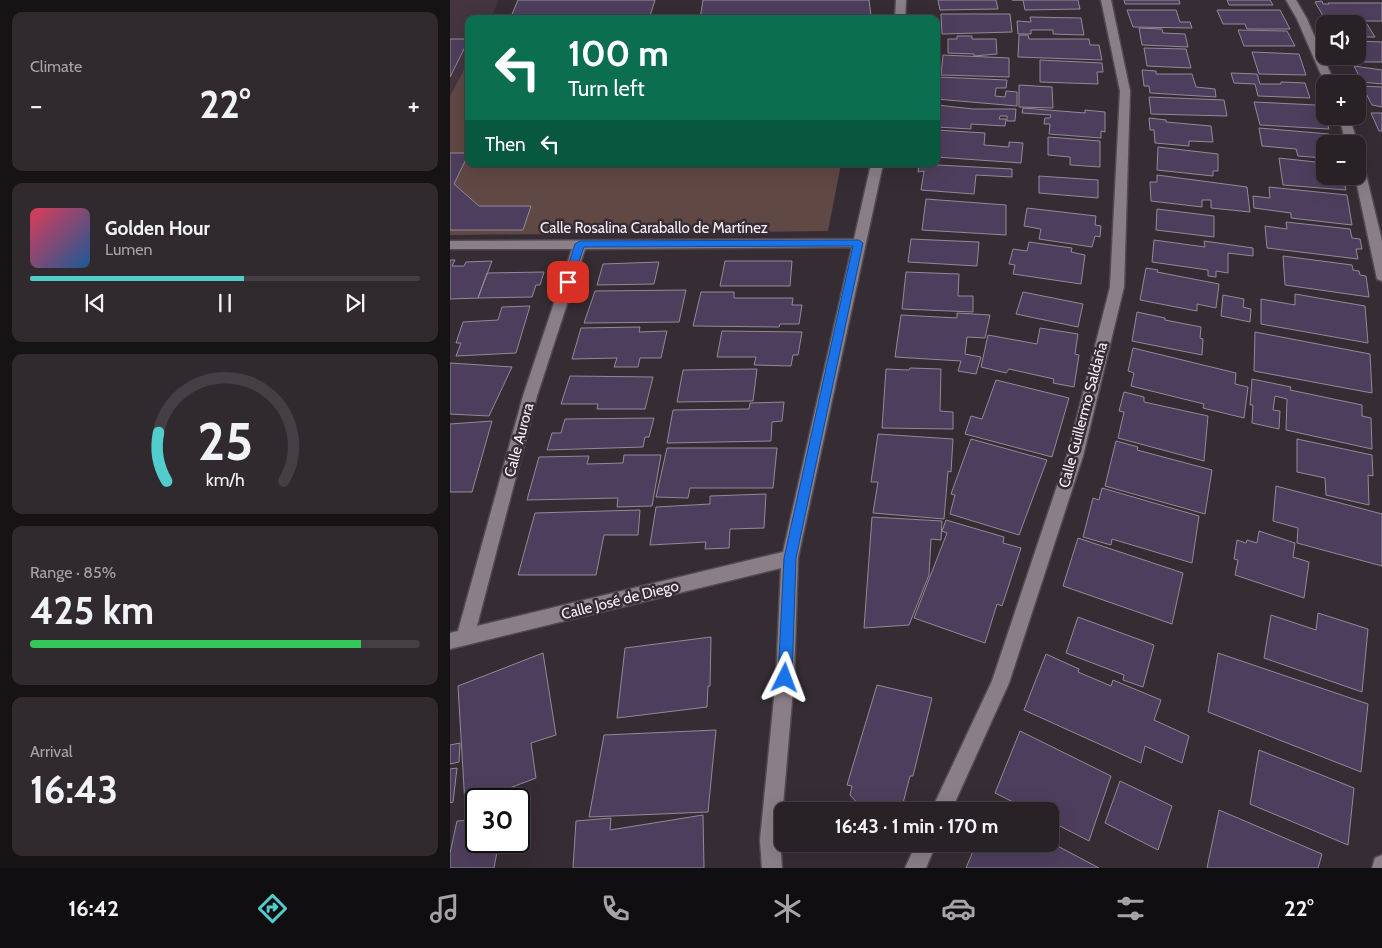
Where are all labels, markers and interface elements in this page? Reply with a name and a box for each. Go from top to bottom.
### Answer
map controls [1316,15,1366,185]
button: sound [1316,15,1366,65]
text: 100 m [568,32,669,75]
icon: left [485,35,550,100]
text: Climate [30,57,82,76]
text: Turn left [568,75,645,102]
button: + [1316,75,1366,125]
text: 22° [199,81,251,128]
text: − [30,88,42,122]
text: + [408,88,420,122]
icon: left [536,130,564,158]
text: Then [485,133,526,156]
button: − [1316,135,1366,185]
text: Golden Hour [105,217,210,240]
street label: Calle Rosalina Caraballo de Martínez [540,219,768,237]
text: Lumen [105,240,152,259]
pin [547,261,589,303]
icon: arrive [554,268,582,296]
icon: previous [81,289,109,317]
icon: pause [211,289,239,317]
icon: next [341,289,369,317]
street label: Calle Guillermo Saldaña [1055,339,1111,490]
street label: Calle Aurora [500,400,538,479]
text: 25 [197,410,253,473]
text: km/h [205,469,245,490]
text: Range · 85% [30,563,116,582]
street label: Calle José de Diego [559,577,681,623]
text: 425 km [30,587,154,634]
position arrow [758,651,810,703]
text: Arrival [30,742,73,761]
text: 16:43 [30,766,118,813]
speed limit sign: 30 [465,788,530,853]
text: 16:43 · 1 min · 170 m [835,815,998,838]
icon: directions [255,891,290,926]
icon: music [427,891,462,926]
icon: phone [598,891,633,926]
icon: climate [770,891,805,926]
icon: car [941,891,976,926]
icon: filters [1113,891,1148,926]
text: 16:42 [68,895,119,922]
text: 22° [1284,895,1314,922]

